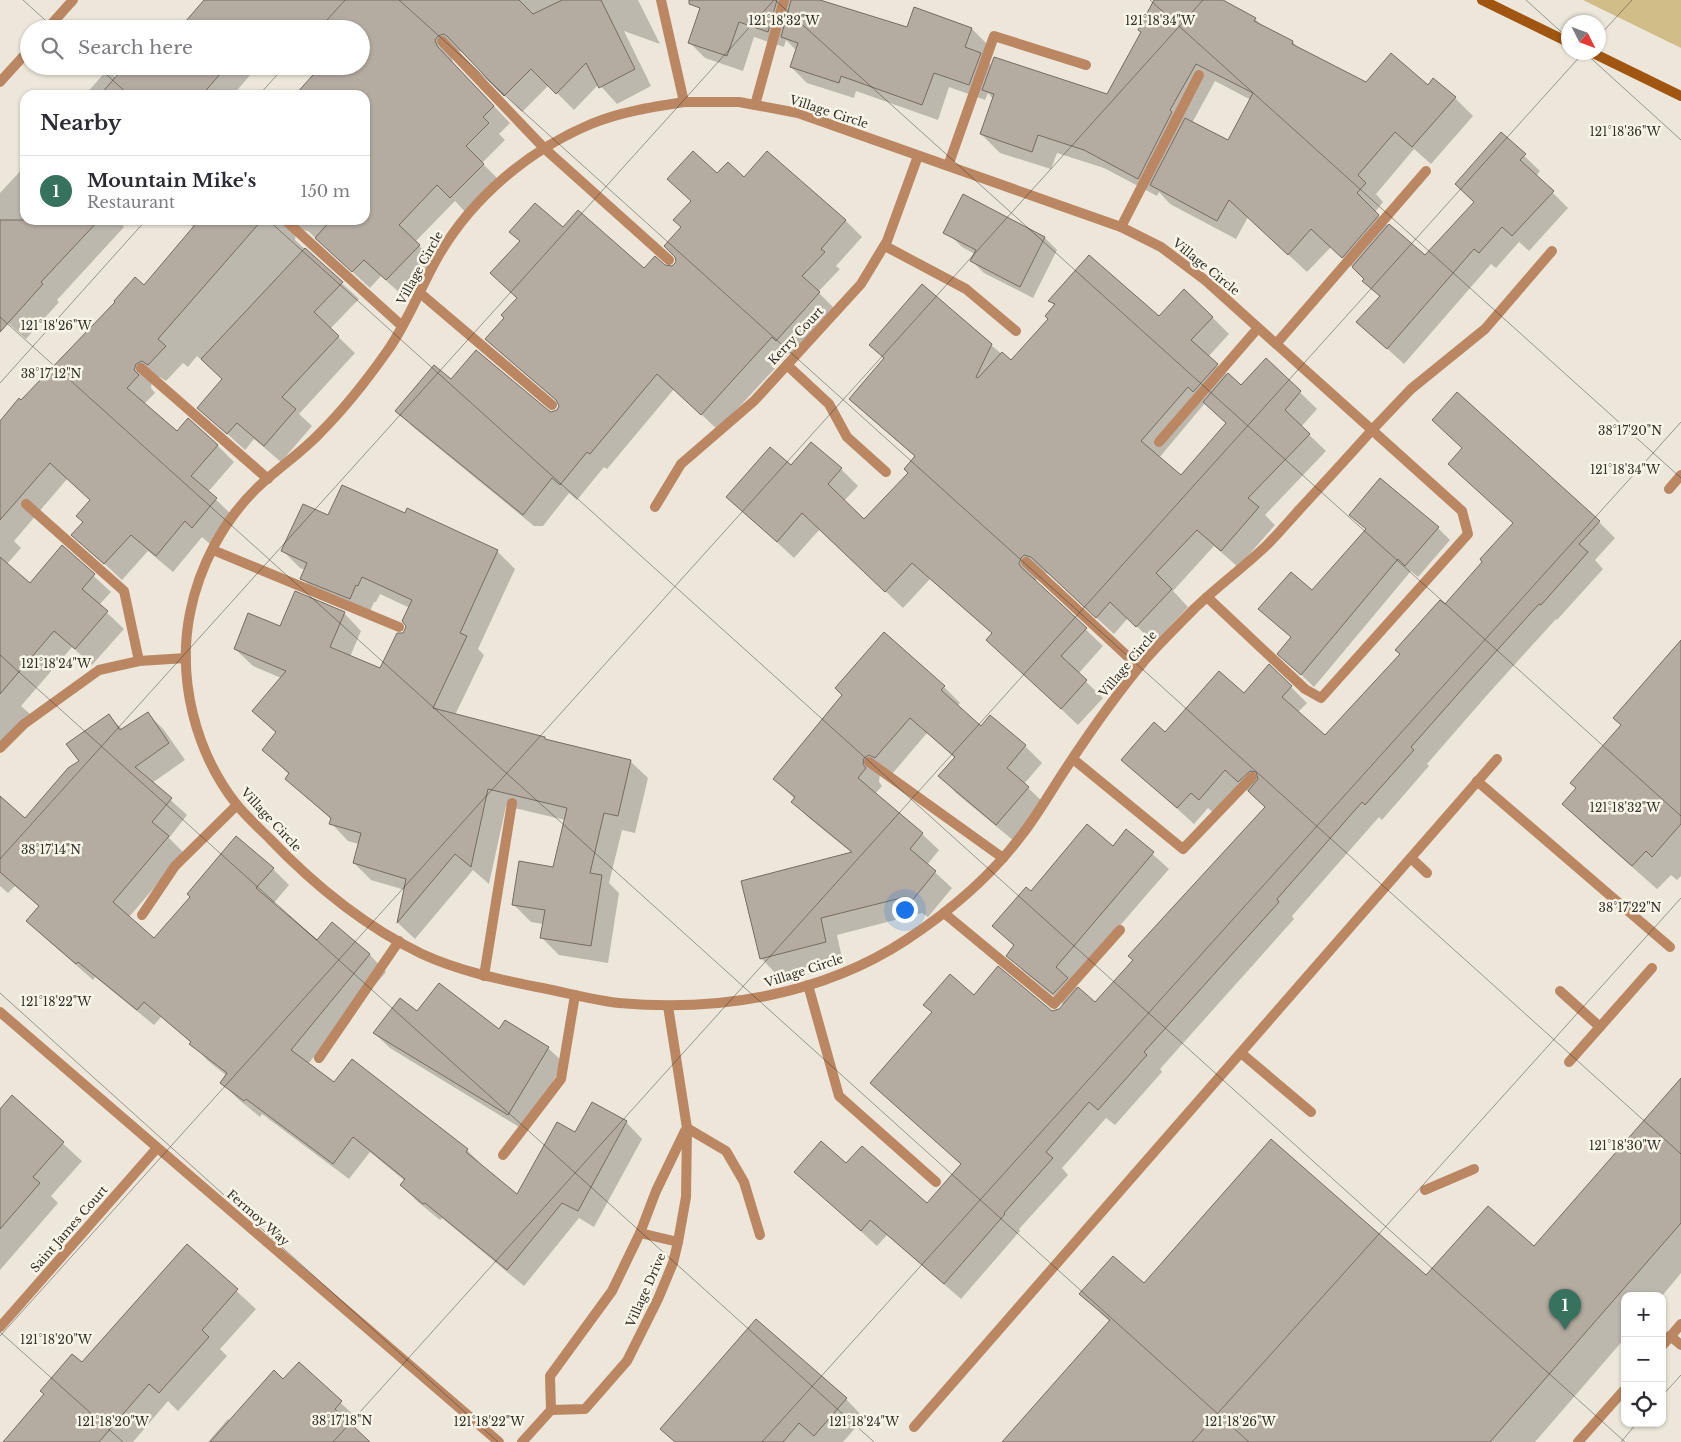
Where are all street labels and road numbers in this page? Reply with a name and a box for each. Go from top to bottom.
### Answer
street label: Village Circle [787,91,870,131]
street label: Village Circle [393,228,446,308]
street label: Village Circle [1169,234,1243,298]
street label: Kerry Court [765,303,827,368]
street label: Village Circle [1095,627,1160,701]
street label: Village Circle [237,784,305,855]
street label: Village Circle [762,951,845,991]
street label: Saint James Court [27,1182,111,1275]
street label: Fermoy Way [224,1186,293,1249]
street label: Village Drive [622,1250,669,1330]

